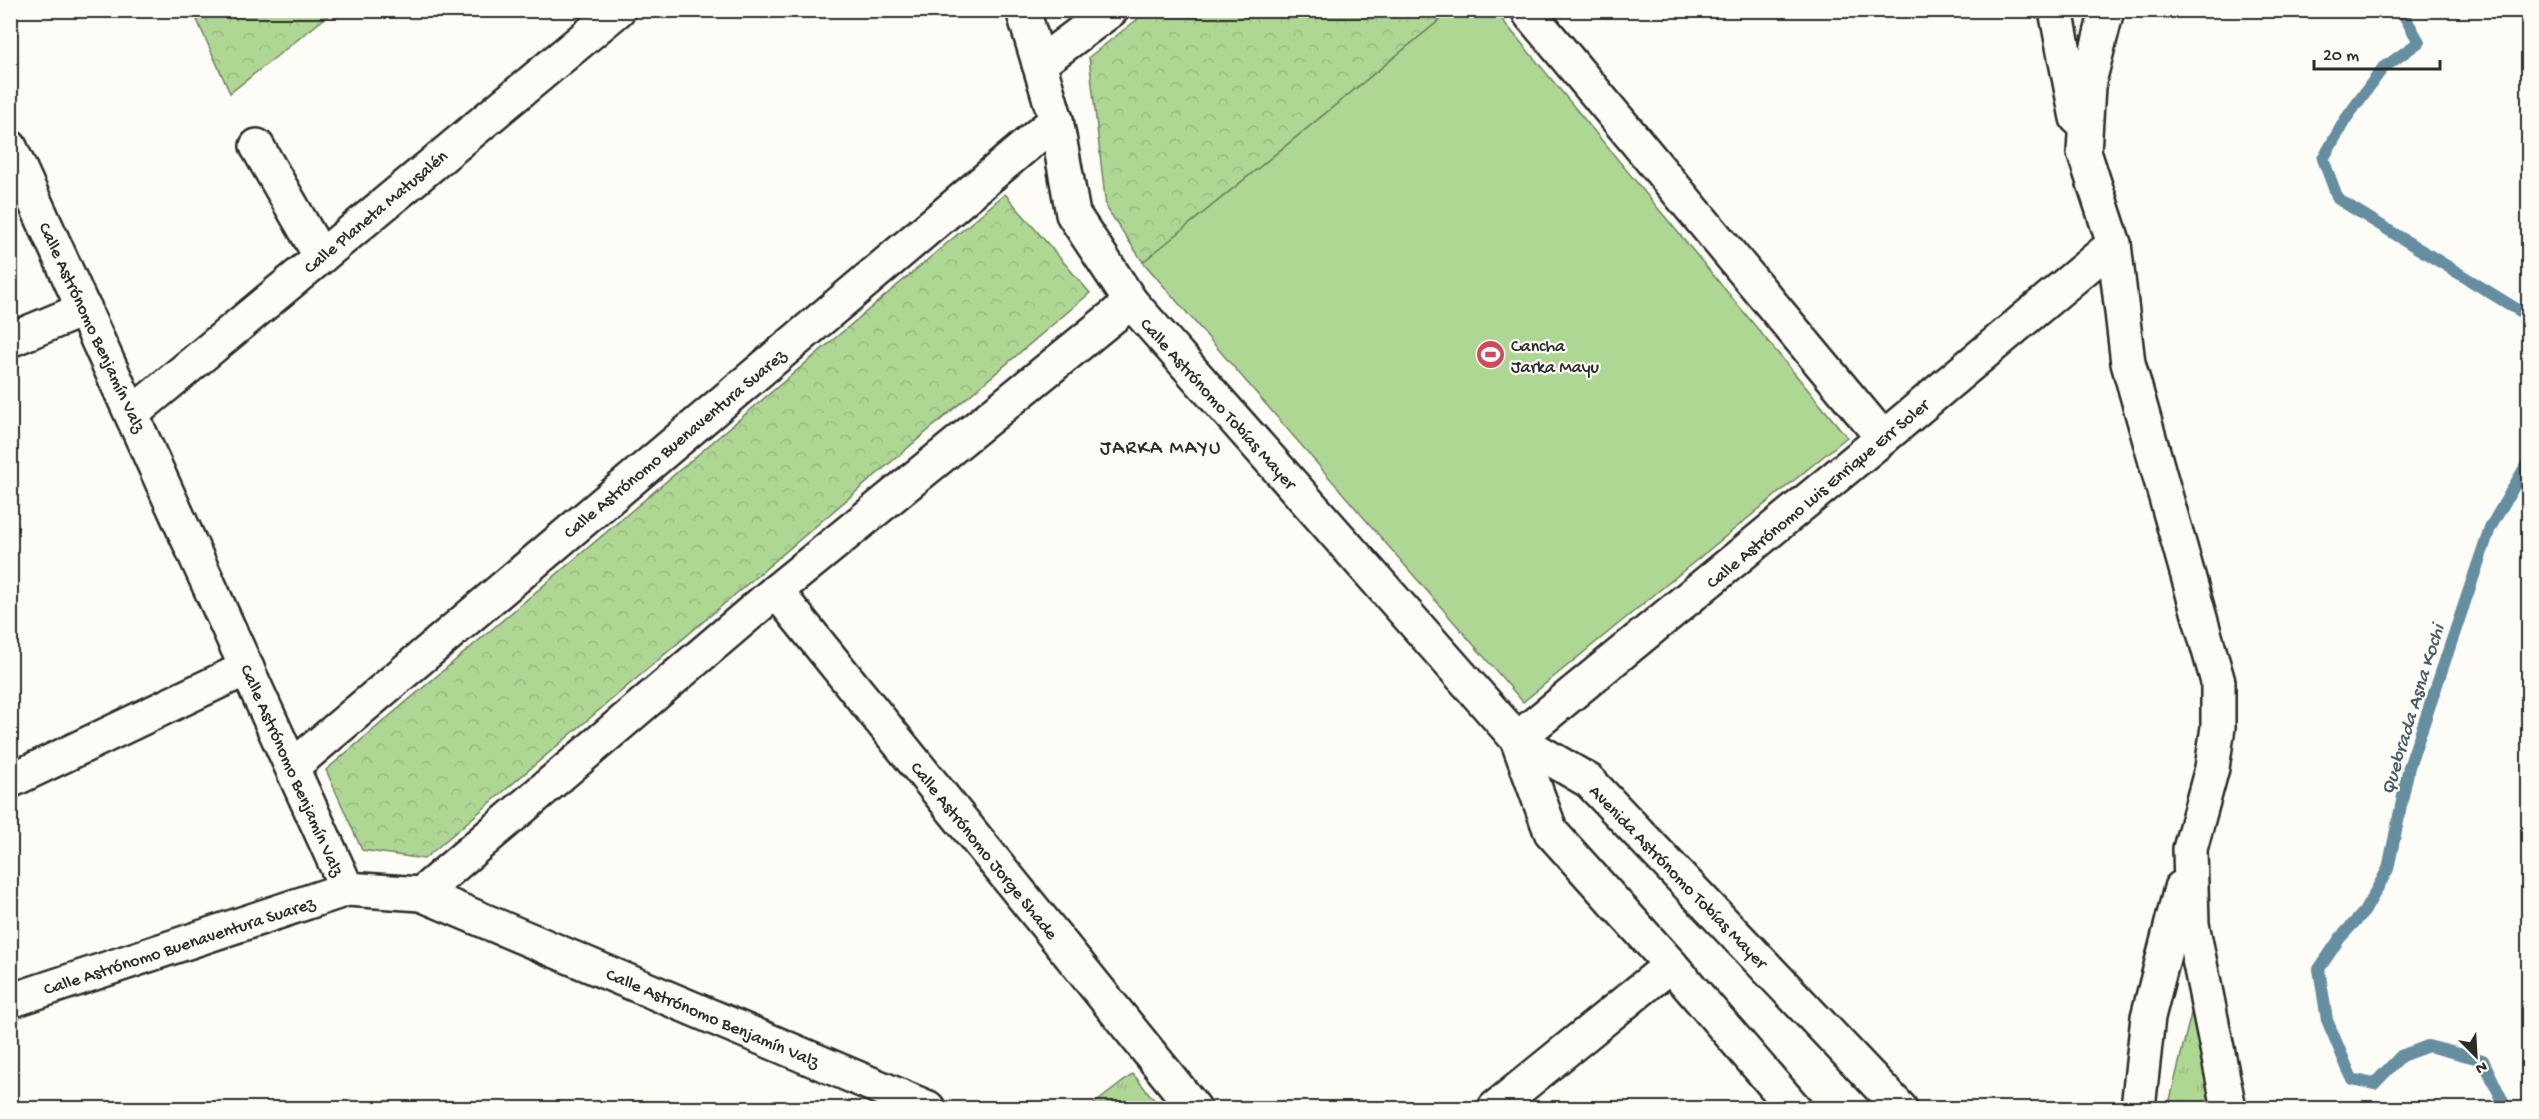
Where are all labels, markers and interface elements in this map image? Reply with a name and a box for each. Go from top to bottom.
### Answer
scale bar [2314,33,2440,71]
text: 20 m [2323,46,2359,67]
street label: Calle Planeta Matusalén [300,146,453,279]
street label: Calle Astrónomo Benjamín Valz [33,220,149,437]
street label: Calle Astrónomo Tobías Mayer [1135,315,1301,496]
place label: Cancha Jarka Mayu [1511,337,1600,379]
sports icon: Cancha Jarka Mayu [1474,339,1506,371]
street label: Calle Astrónomo Buenaventura Suarez [560,345,792,544]
street label: Calle Astrónomo Luis Enrique Err Soler [1703,395,1935,594]
district label: JARKA MAYU [1100,438,1222,461]
water label: Quebrada Asna Kochi [2377,619,2452,798]
street label: Calle Astrónomo Benjamín Valz [234,662,347,881]
street label: Calle Astrónomo Jorge Shade [905,758,1062,945]
street label: Avenida Astrónomo Tobías Mayer [1584,782,1772,975]
street label: Calle Astrónomo Buenaventura Suarez [42,893,319,1001]
street label: Calle Astrónomo Benjamín Valz [602,965,823,1074]
north arrow [2446,1026,2506,1086]
text: N [2472,1056,2489,1078]

